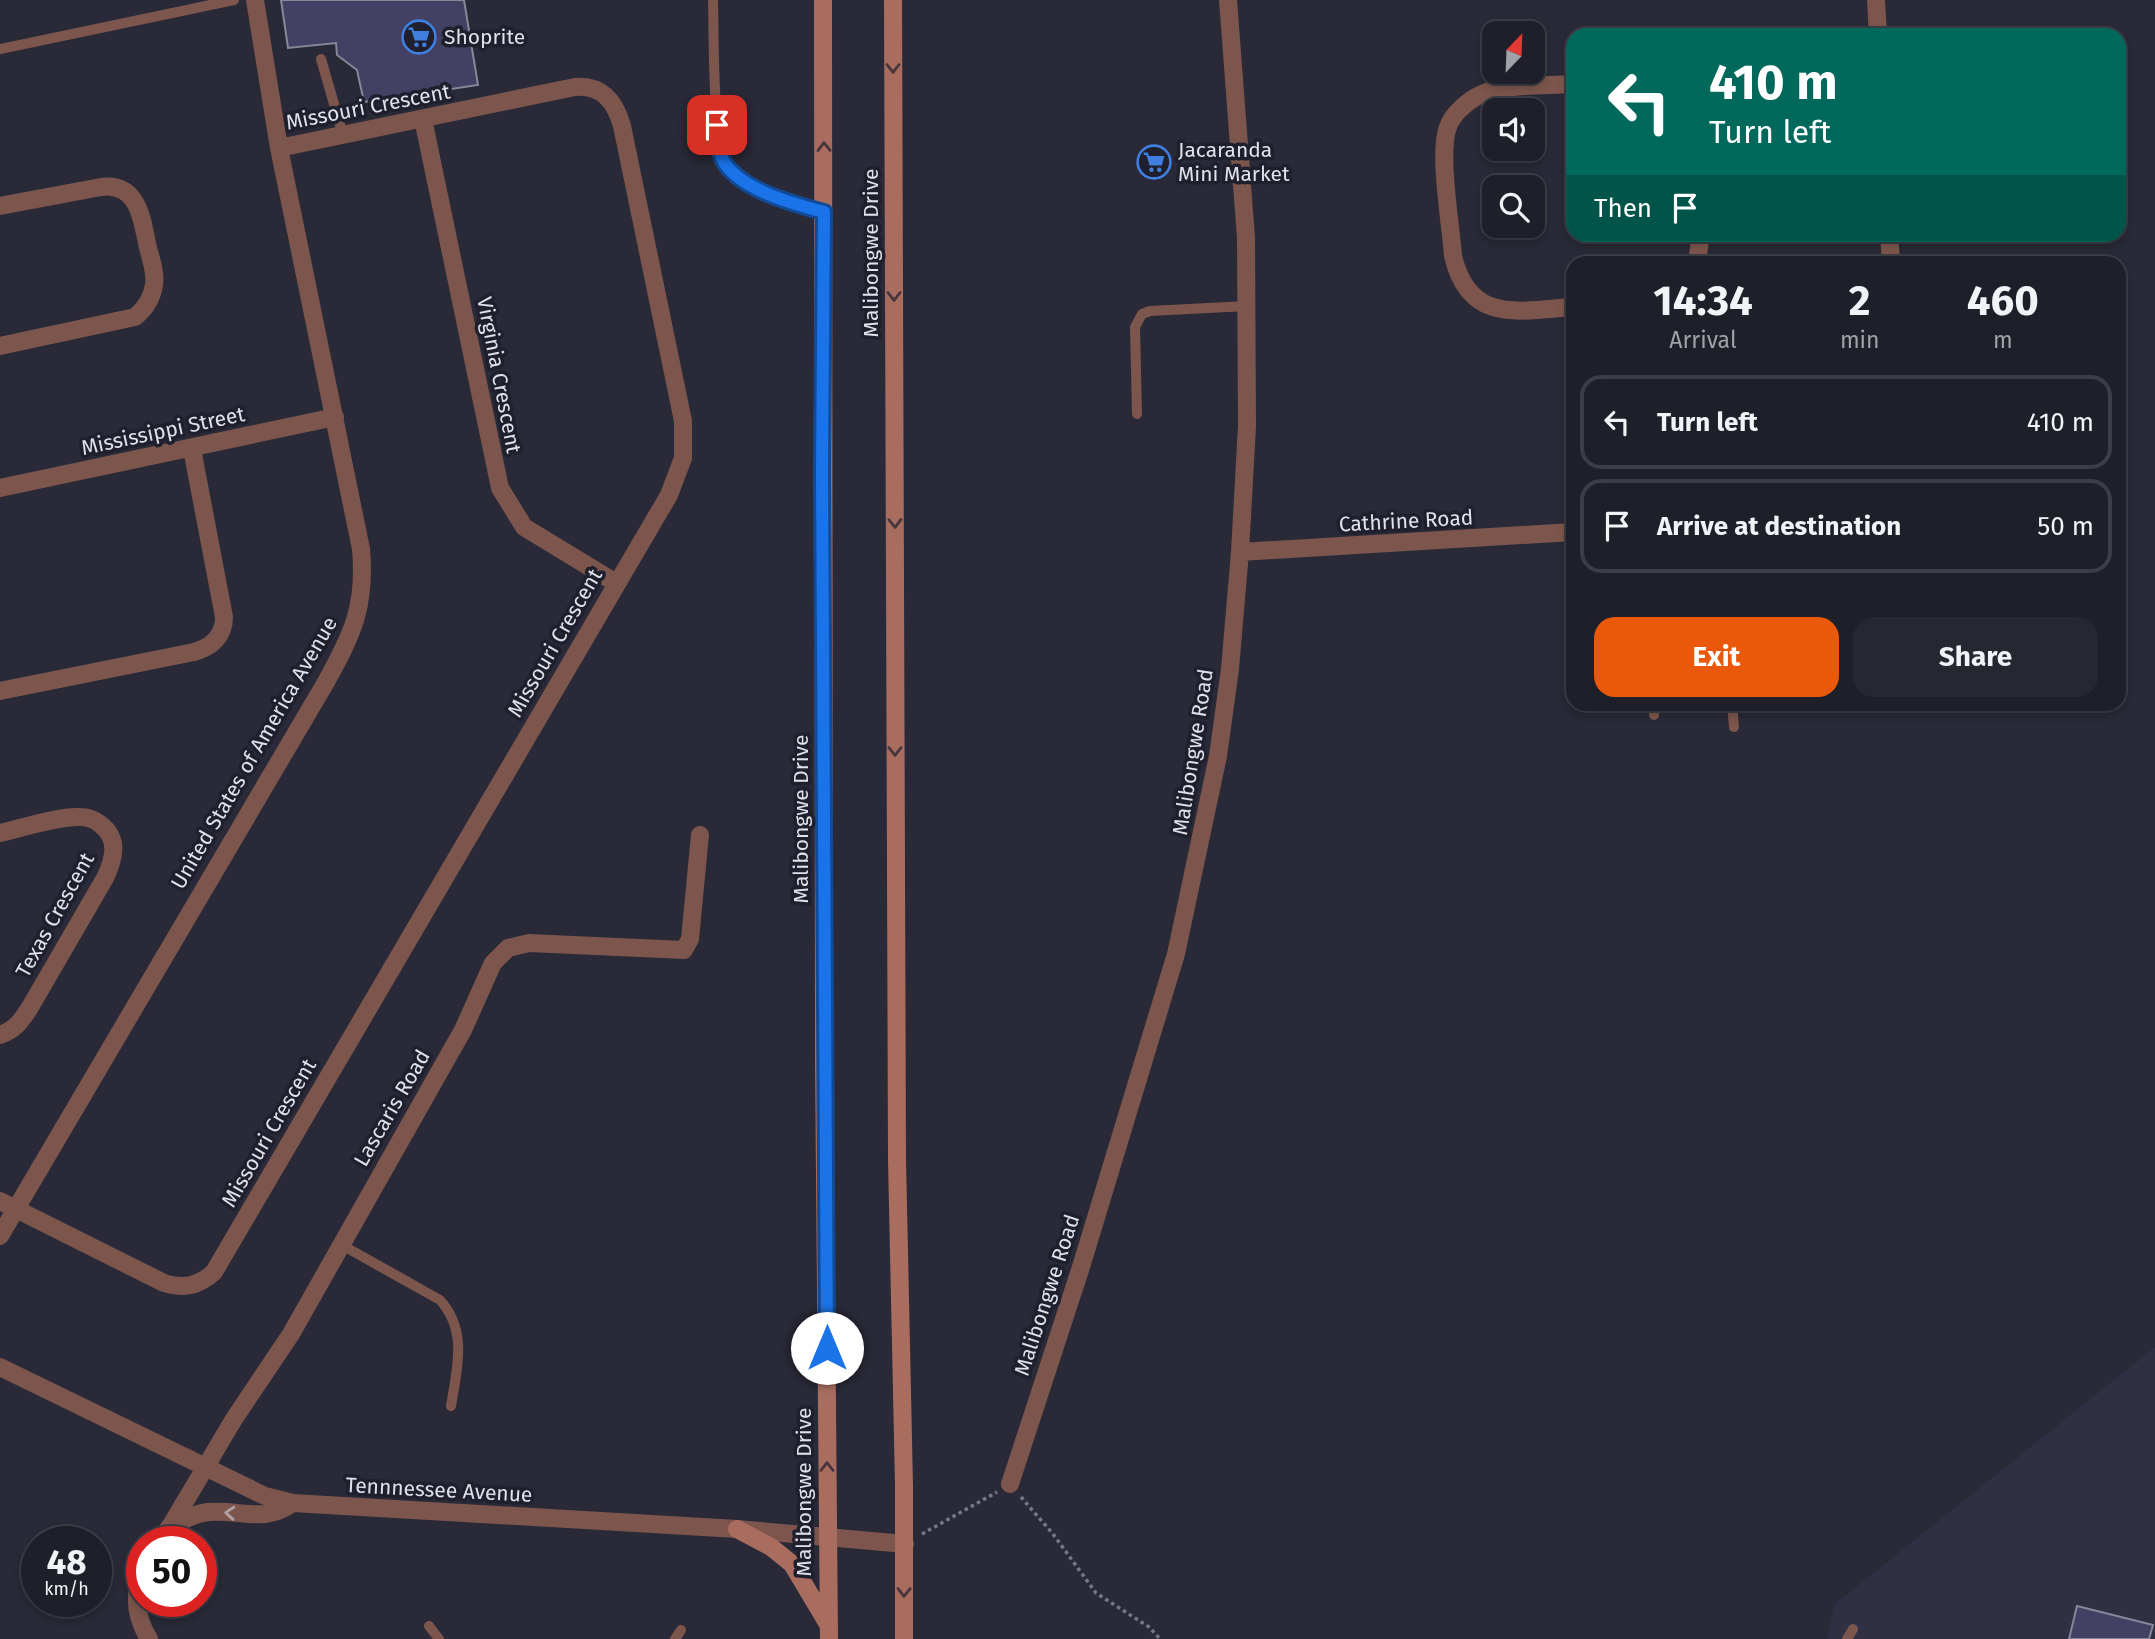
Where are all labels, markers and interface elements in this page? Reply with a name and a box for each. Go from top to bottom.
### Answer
supermarket icon: Shoprite [400,18,438,56]
north arrow [1482,21,1545,84]
map controls [1482,21,1545,238]
place label: Shoprite [444,24,525,50]
text: 410 m [1709,53,1838,112]
icon: left [1594,56,1685,147]
one-way arrow [885,63,901,74]
street label: Missouri Crescent [284,78,453,136]
pin [687,95,747,155]
button: sound [1482,98,1545,161]
icon: arrive [698,106,736,144]
text: Turn left [1709,113,1831,151]
place label: Jacaranda Mini Market [1178,137,1290,187]
one-way arrow [816,141,832,152]
supermarket icon: Jacaranda Mini Market [1135,143,1173,181]
street label: Malibongwe Drive [858,169,884,337]
button: search [1482,175,1545,238]
icon: arrive [1666,189,1704,227]
text: Then [1594,193,1652,224]
text: 14:34 [1653,276,1753,326]
text: 2 [1849,276,1871,326]
text: 460 [1967,276,2039,326]
one-way arrow [886,291,902,301]
street label: Virginia Crescent [471,295,527,456]
text: Arrival [1669,326,1737,354]
text: min [1840,326,1880,354]
text: m [1993,326,2013,354]
street label: Mississippi Street [79,401,247,461]
icon: left [1598,403,1636,441]
text: Turn left [1657,407,1758,438]
text: 410 m [2027,407,2094,438]
street label: Cathrine Road [1338,504,1474,538]
icon: arrive [1598,507,1636,545]
text: Arrive at destination [1657,511,1901,542]
text: 50 m [2037,511,2094,542]
one-way arrow [887,518,902,529]
street label: Missouri Crescent [502,564,608,722]
street label: United States of America Avenue [165,612,343,894]
button: Exit [1594,617,1839,697]
button: Share [1853,617,2098,697]
street label: Malibongwe Road [1167,667,1219,837]
street label: Malibongwe Drive [788,735,814,903]
one-way arrow [887,746,903,756]
street label: Texas Crescent [10,848,100,982]
street label: Lascaris Road [348,1045,436,1171]
street label: Missouri Crescent [216,1054,322,1212]
street label: Malibongwe Road [1009,1211,1085,1379]
position arrow [790,1311,864,1385]
street label: Malibongwe Drive [791,1408,817,1576]
one-way arrow [819,1461,835,1472]
street label: Tennnessee Avenue [345,1472,533,1508]
one-way arrow [224,1506,235,1521]
speed limit sign: 50 [126,1526,217,1617]
text: 48 [46,1541,87,1583]
text: km/h [44,1578,89,1600]
one-way arrow [896,1587,912,1597]

